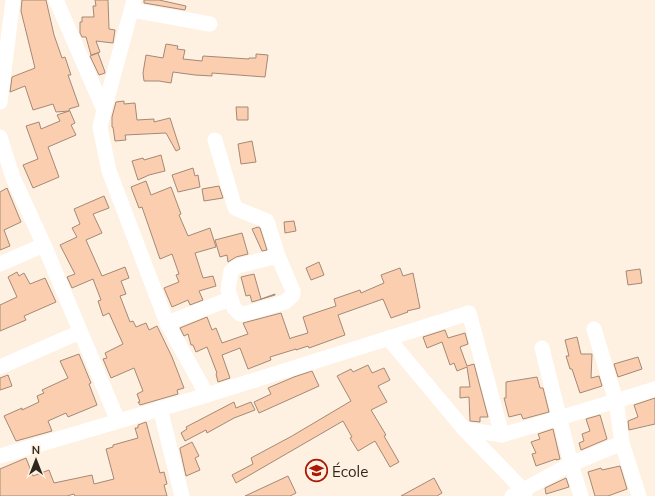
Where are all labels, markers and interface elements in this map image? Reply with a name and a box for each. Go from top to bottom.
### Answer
north arrow [16,440,56,480]
text: N [32,443,40,457]
school or university icon: École [303,458,329,484]
place label: École [332,462,368,481]

